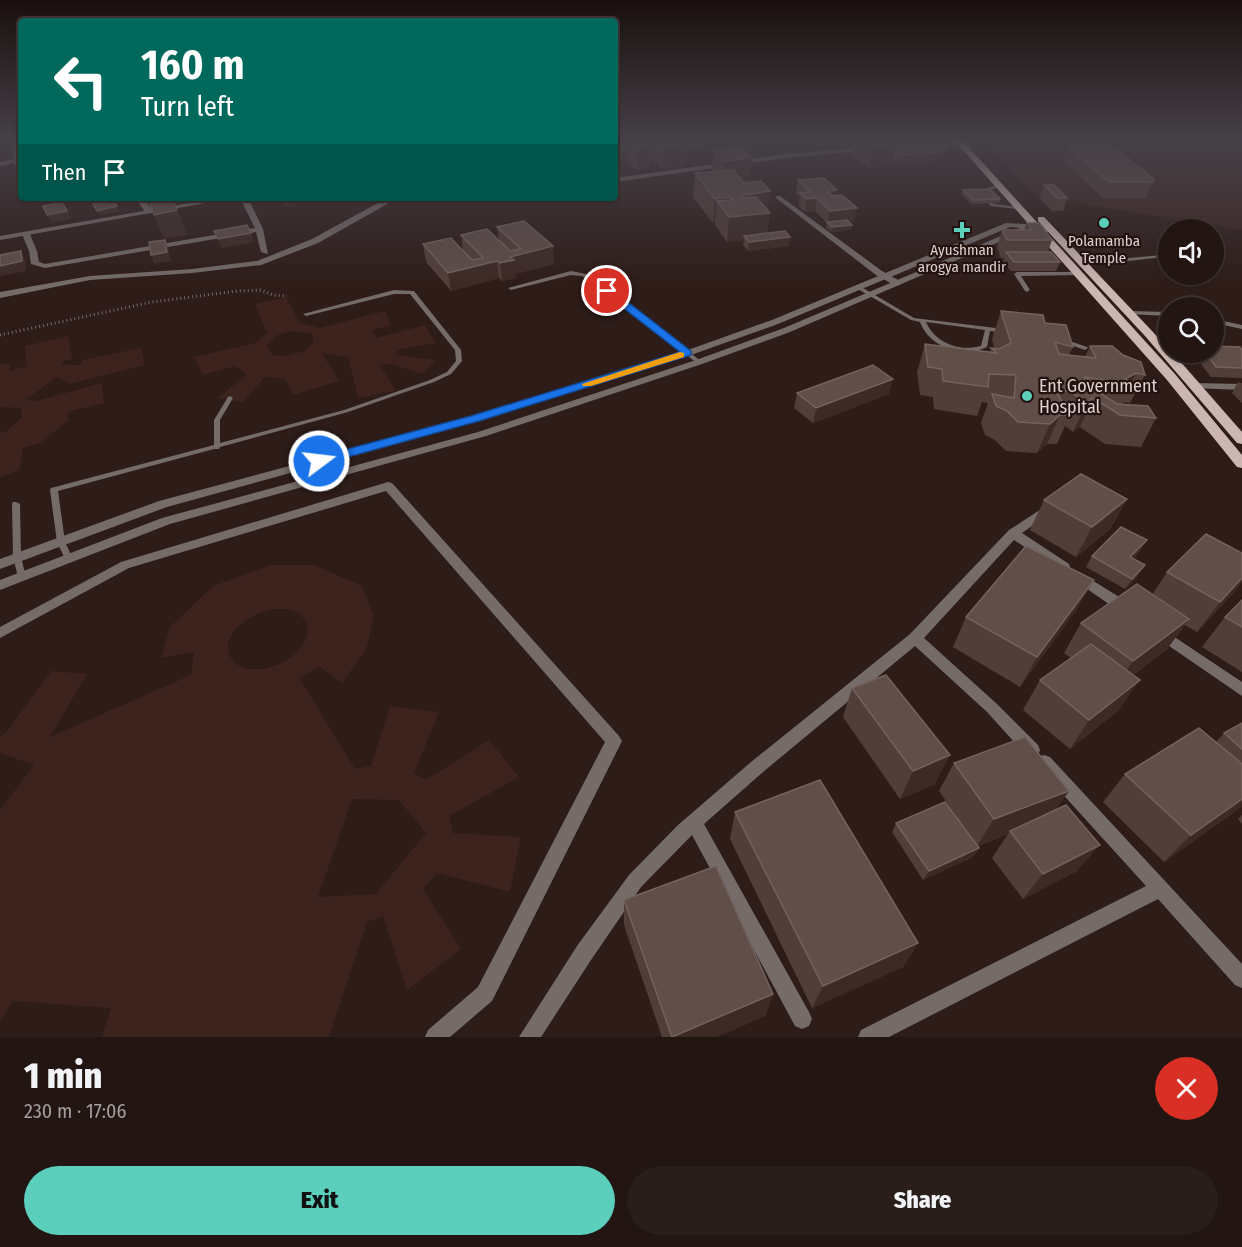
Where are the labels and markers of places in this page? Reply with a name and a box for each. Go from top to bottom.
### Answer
marker: Polamamba Temple [1097,216,1111,230]
marker: Ayushman arogya mandir [953,221,971,239]
place label: Polamamba Temple [1068,232,1140,267]
place label: Ayushman arogya mandir [918,241,1007,276]
pin [581,265,632,316]
place label: Ent Government Hospital [1039,375,1157,418]
marker: Ent Government Hospital [1020,389,1034,403]

